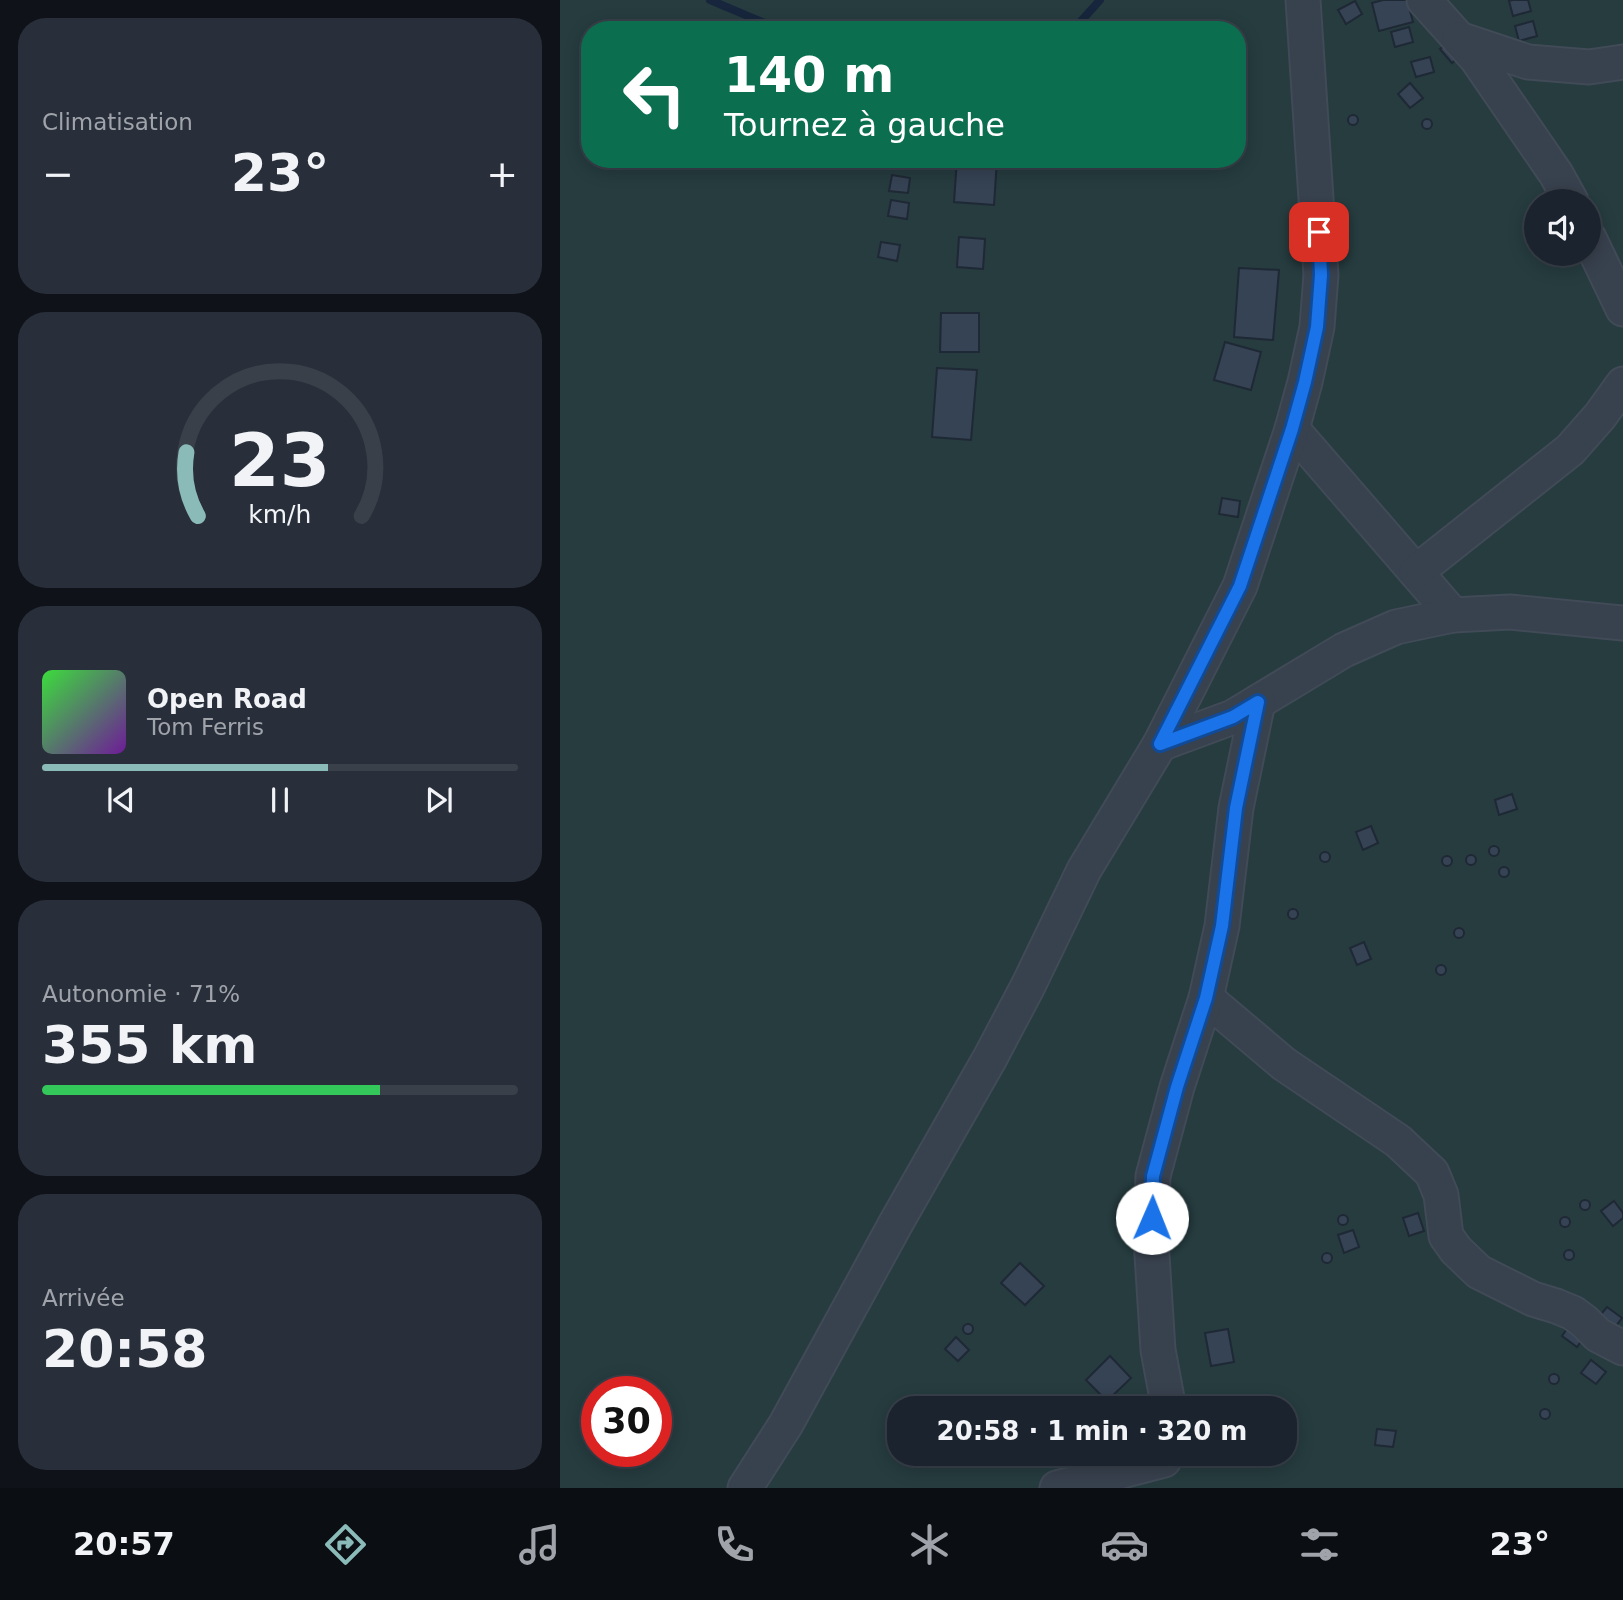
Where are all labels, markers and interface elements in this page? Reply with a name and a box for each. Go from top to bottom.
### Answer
text: 140 m [724,47,894,104]
icon: left [609,49,700,140]
text: Tournez à gauche [724,106,1005,144]
text: Climatisation [42,109,193,135]
text: 23° [231,143,329,203]
text: − [42,152,74,196]
text: + [486,152,518,196]
map controls [1524,189,1601,266]
button: sound [1524,189,1601,266]
pin [1289,202,1349,262]
icon: arrive [1300,213,1338,251]
text: 23 [229,418,331,503]
text: km/h [248,500,312,529]
text: Open Road [147,684,307,714]
text: Tom Ferris [147,714,264,740]
icon: previous [102,781,140,819]
icon: pause [261,781,299,819]
icon: next [420,781,458,819]
text: Autonomie · 71% [42,981,240,1007]
text: 355 km [42,1015,257,1075]
position arrow [1115,1181,1189,1255]
text: Arrivée [42,1285,125,1311]
text: 20:58 [42,1319,208,1379]
speed limit sign: 30 [581,1376,672,1467]
text: 20:58 · 1 min · 320 m [937,1416,1247,1446]
icon: directions [321,1520,370,1569]
icon: music [515,1520,564,1569]
icon: phone [710,1520,759,1569]
icon: climate [905,1520,954,1569]
icon: car [1100,1520,1149,1569]
icon: filters [1295,1520,1344,1569]
text: 20:57 [73,1525,175,1563]
text: 23° [1489,1525,1550,1563]

